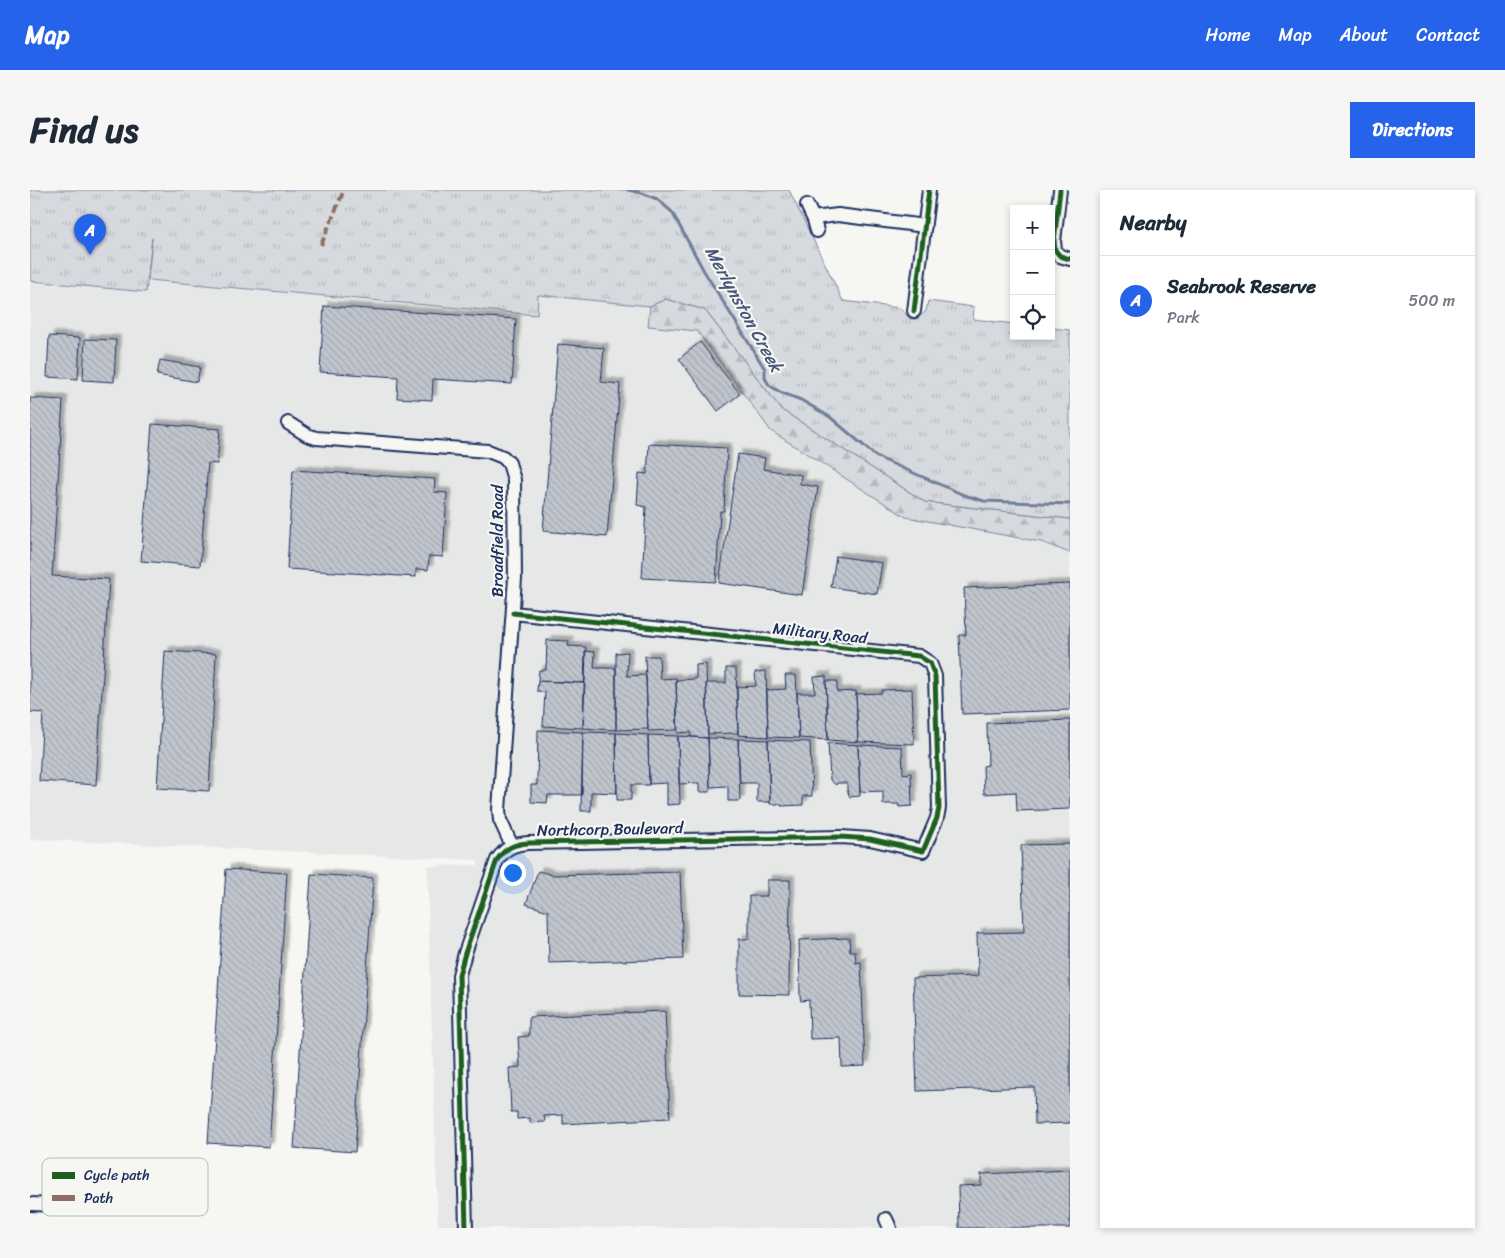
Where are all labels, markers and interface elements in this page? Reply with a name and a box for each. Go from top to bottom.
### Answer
text: Map [25,14,69,56]
text: Home [1206,19,1251,51]
text: Map [1279,19,1312,51]
text: About [1340,19,1388,51]
text: Contact [1416,19,1480,51]
text: Find us [30,99,138,161]
button: Directions [1350,102,1475,158]
text: Nearby [1120,204,1186,242]
map controls [1010,205,1055,340]
button: + [1010,205,1055,250]
pin: A [74,214,106,255]
water label: Merlynston Creek [696,240,793,379]
button: − [1010,250,1055,295]
text: Seabrook Reserve [1167,270,1316,303]
text: A [1131,286,1141,315]
text: 500 m [1409,286,1455,315]
button: locate [1010,295,1055,340]
text: Park [1167,303,1200,332]
street label: Broadfield Road [483,483,512,597]
street label: Military Road [771,614,870,653]
street label: Northcorp Boulevard [537,813,685,845]
your location [500,860,526,886]
legend [42,1158,208,1216]
text: Cycle path [84,1163,150,1188]
text: Path [84,1186,113,1211]

